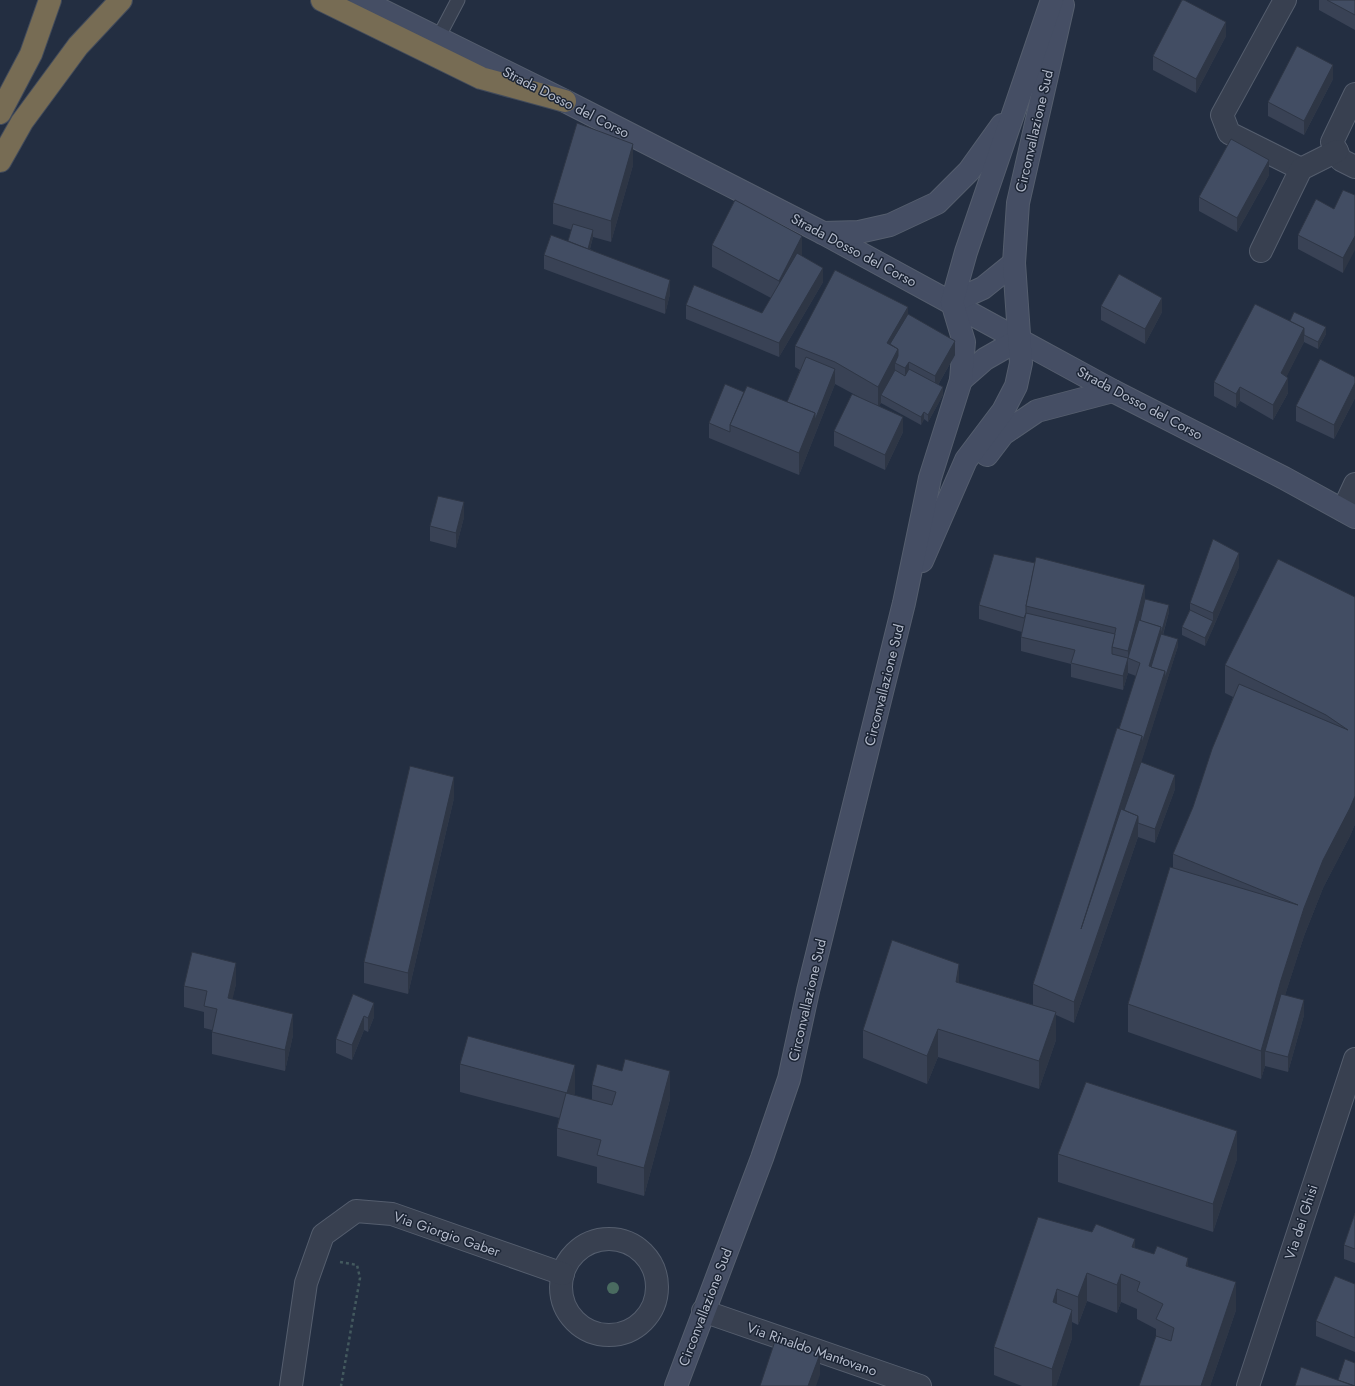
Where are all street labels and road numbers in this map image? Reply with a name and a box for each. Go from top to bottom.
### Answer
street label: Strada Dosso del Corso [499,61,633,143]
street label: Circonvallazione Sud [1010,68,1058,194]
street label: Strada Dosso del Corso [788,208,921,292]
street label: Strada Dosso del Corso [1074,361,1207,445]
street label: Circonvallazione Sud [859,622,909,748]
street label: Circonvallazione Sud [783,937,831,1063]
street label: Via dei Ghisi [1279,1182,1323,1262]
street label: Via Giorgio Gaber [391,1206,503,1262]
street label: Circonvallazione Sud [673,1245,737,1369]
street label: Via Rinaldo Mantovano [744,1317,880,1381]

